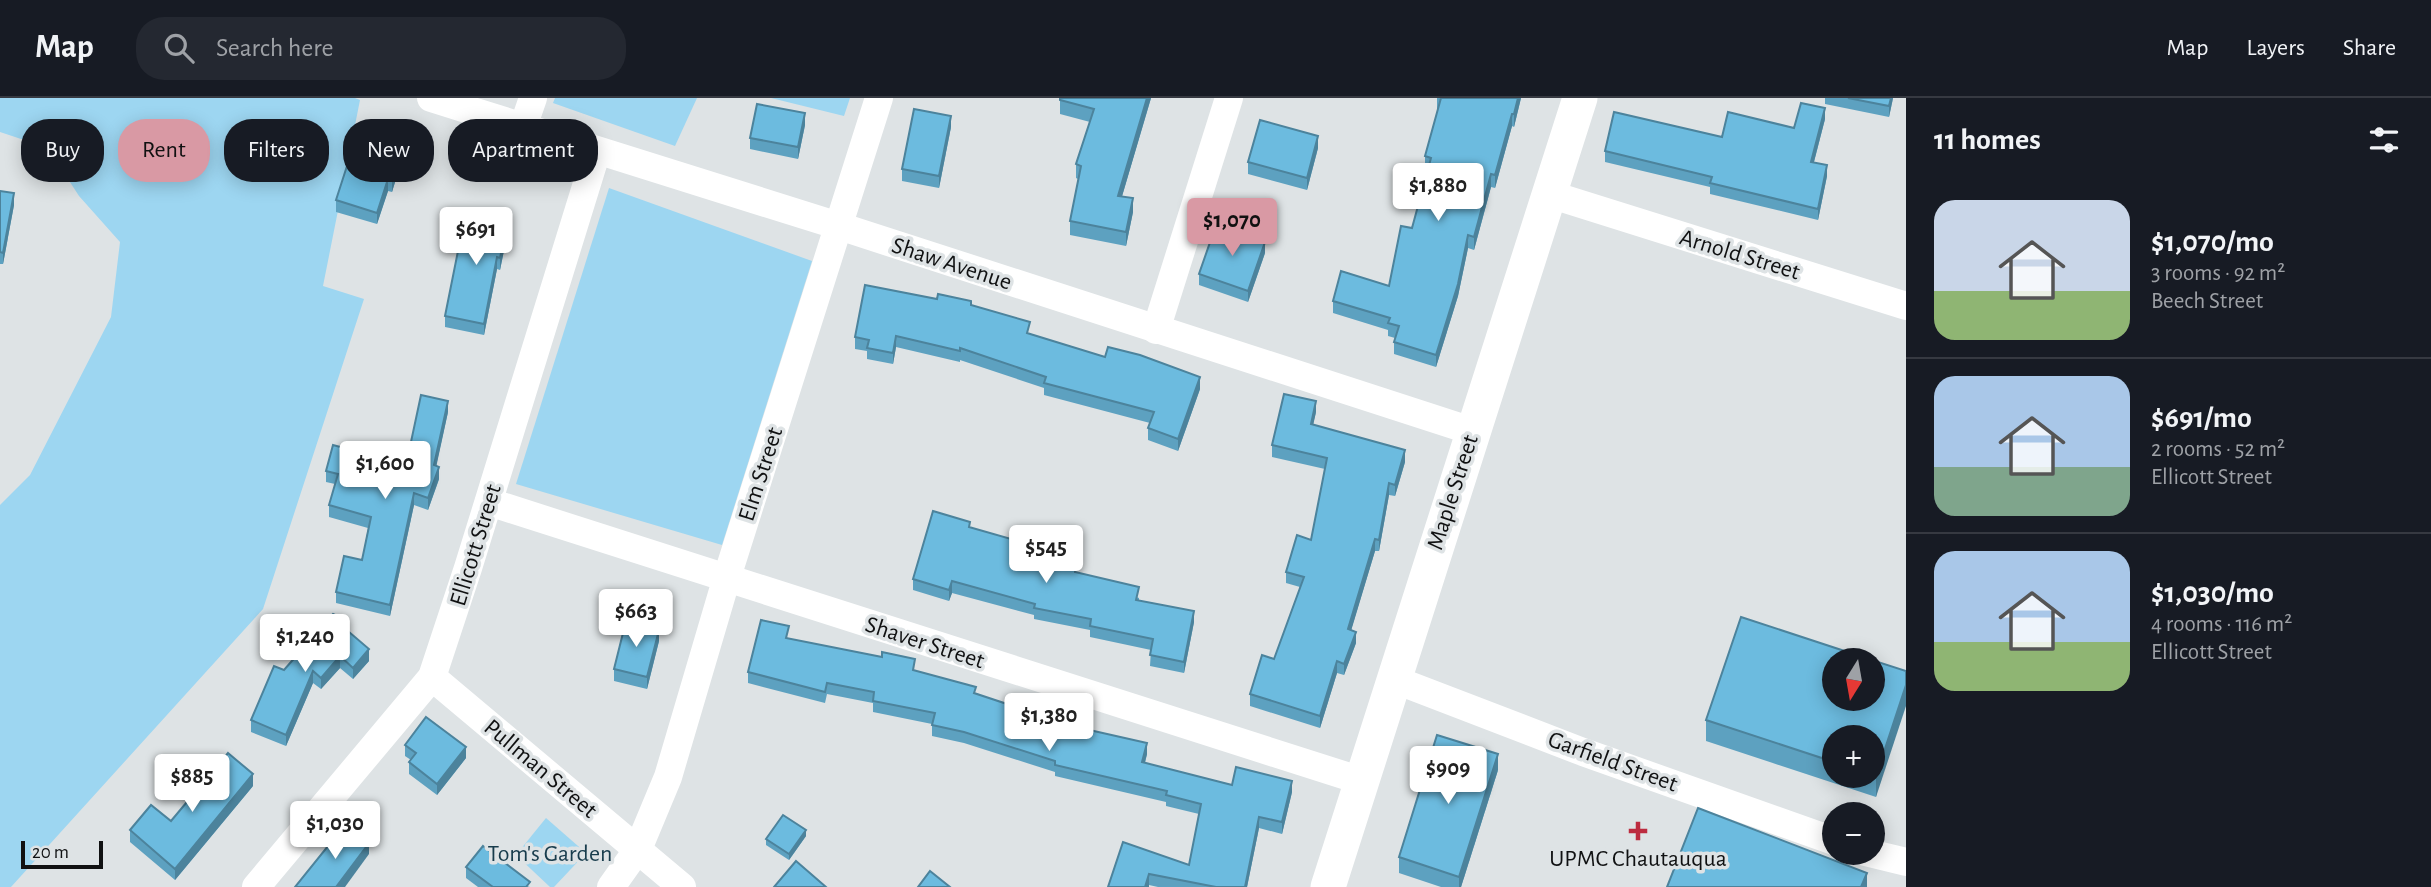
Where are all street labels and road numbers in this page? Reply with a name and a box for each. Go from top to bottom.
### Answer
street label: Arnold Street [1677,225,1803,285]
street label: Shaw Avenue [889,233,1015,295]
street label: Elm Street [735,424,787,524]
street label: Maple Street [1423,431,1483,553]
street label: Ellicott Street [446,481,506,609]
street label: Shaver Street [862,612,987,674]
street label: Pullman Street [479,715,602,823]
street label: Garfield Street [1545,727,1681,797]

